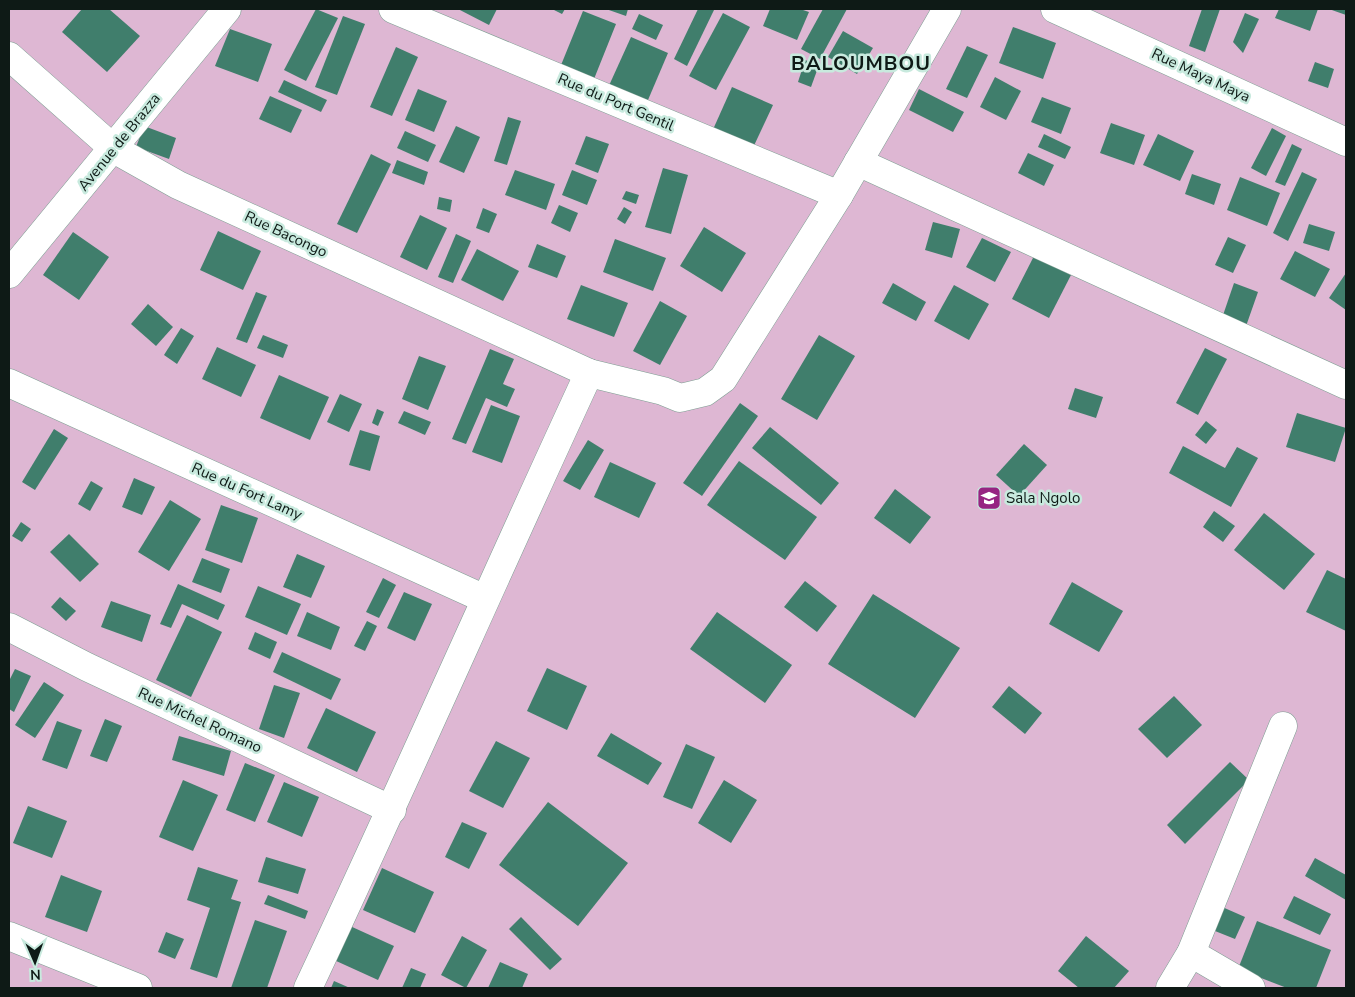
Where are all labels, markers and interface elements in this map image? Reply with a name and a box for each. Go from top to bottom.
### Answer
street label: Rue Maya Maya [1148,43,1254,107]
district label: BALOUMBOU [791,50,931,77]
street label: Rue du Port Gentil [555,69,678,136]
street label: Avenue de Brazza [73,89,165,195]
street label: Rue Bacongo [241,206,331,262]
street label: Rue du Fort Lamy [189,458,306,524]
school or university icon: Sala Ngolo [976,485,1002,511]
place label: Sala Ngolo [1006,488,1080,508]
street label: Rue Michel Romano [135,683,265,757]
north arrow [10,937,60,987]
text: N [30,965,41,984]

